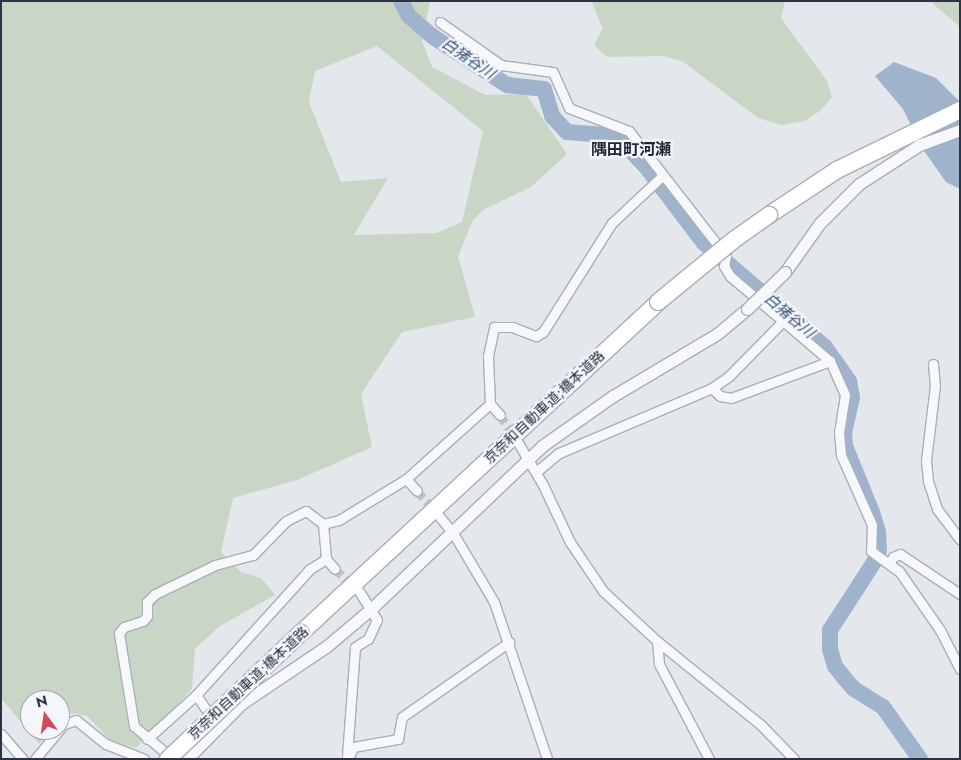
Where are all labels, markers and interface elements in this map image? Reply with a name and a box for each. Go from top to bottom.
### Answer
water label: 白猪谷川 [438,35,498,83]
district label: 隅田町河瀬 [591,140,671,160]
water label: 白猪谷川 [760,290,818,342]
street label: 京奈和自動車道;橋本道路 [480,347,608,467]
street label: 京奈和自動車道;橋本道路 [184,623,312,743]
north arrow [20,690,70,740]
text: N [34,690,49,712]

